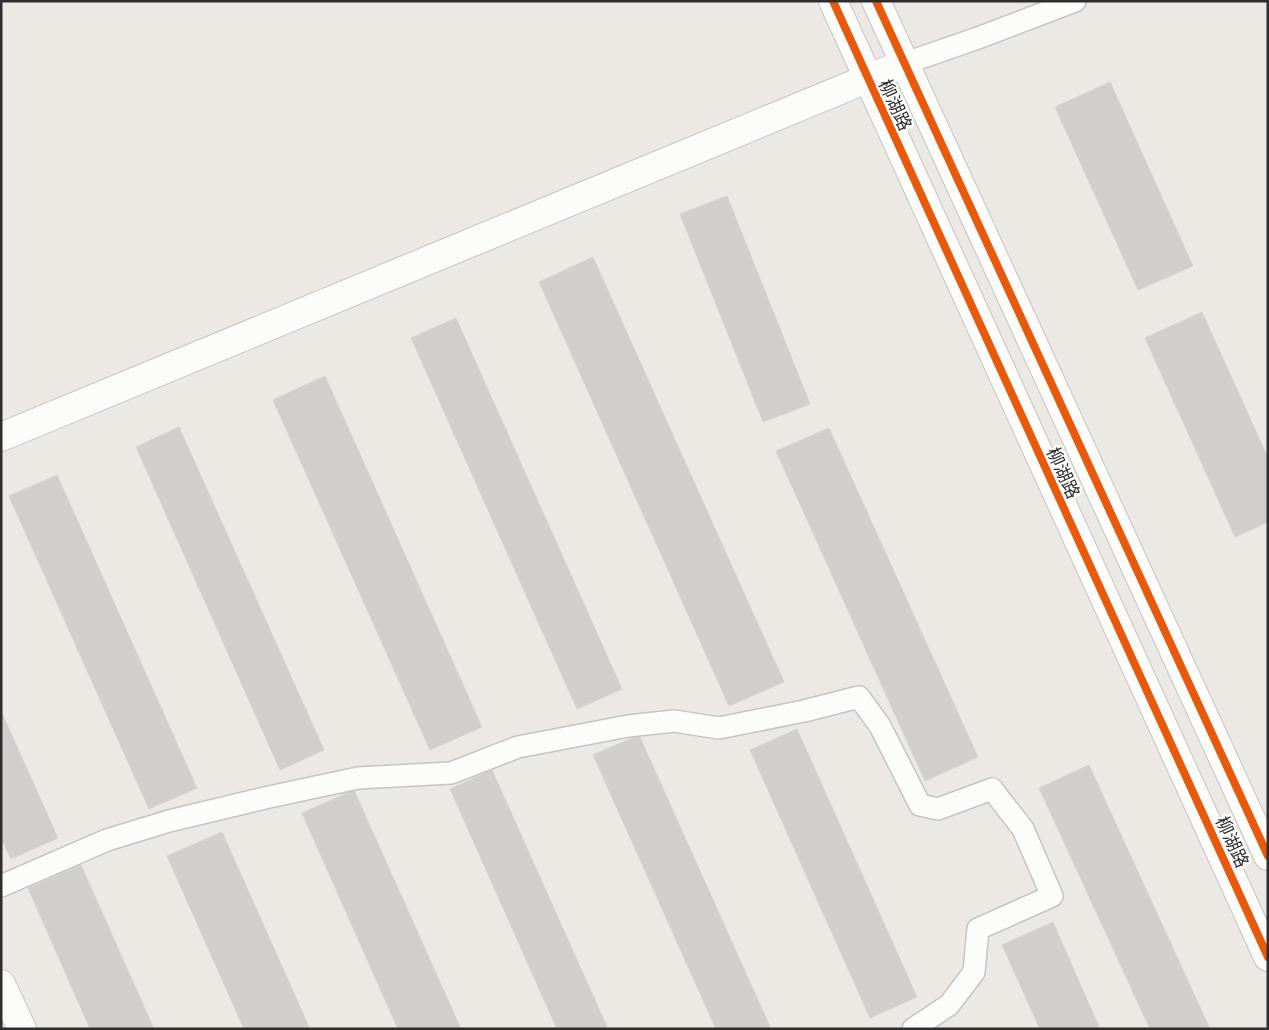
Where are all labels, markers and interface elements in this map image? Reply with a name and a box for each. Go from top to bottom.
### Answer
street label: 柳湖路 [874,76,916,134]
street label: 柳湖路 [1042,444,1084,502]
street label: 柳湖路 [1211,813,1253,871]

